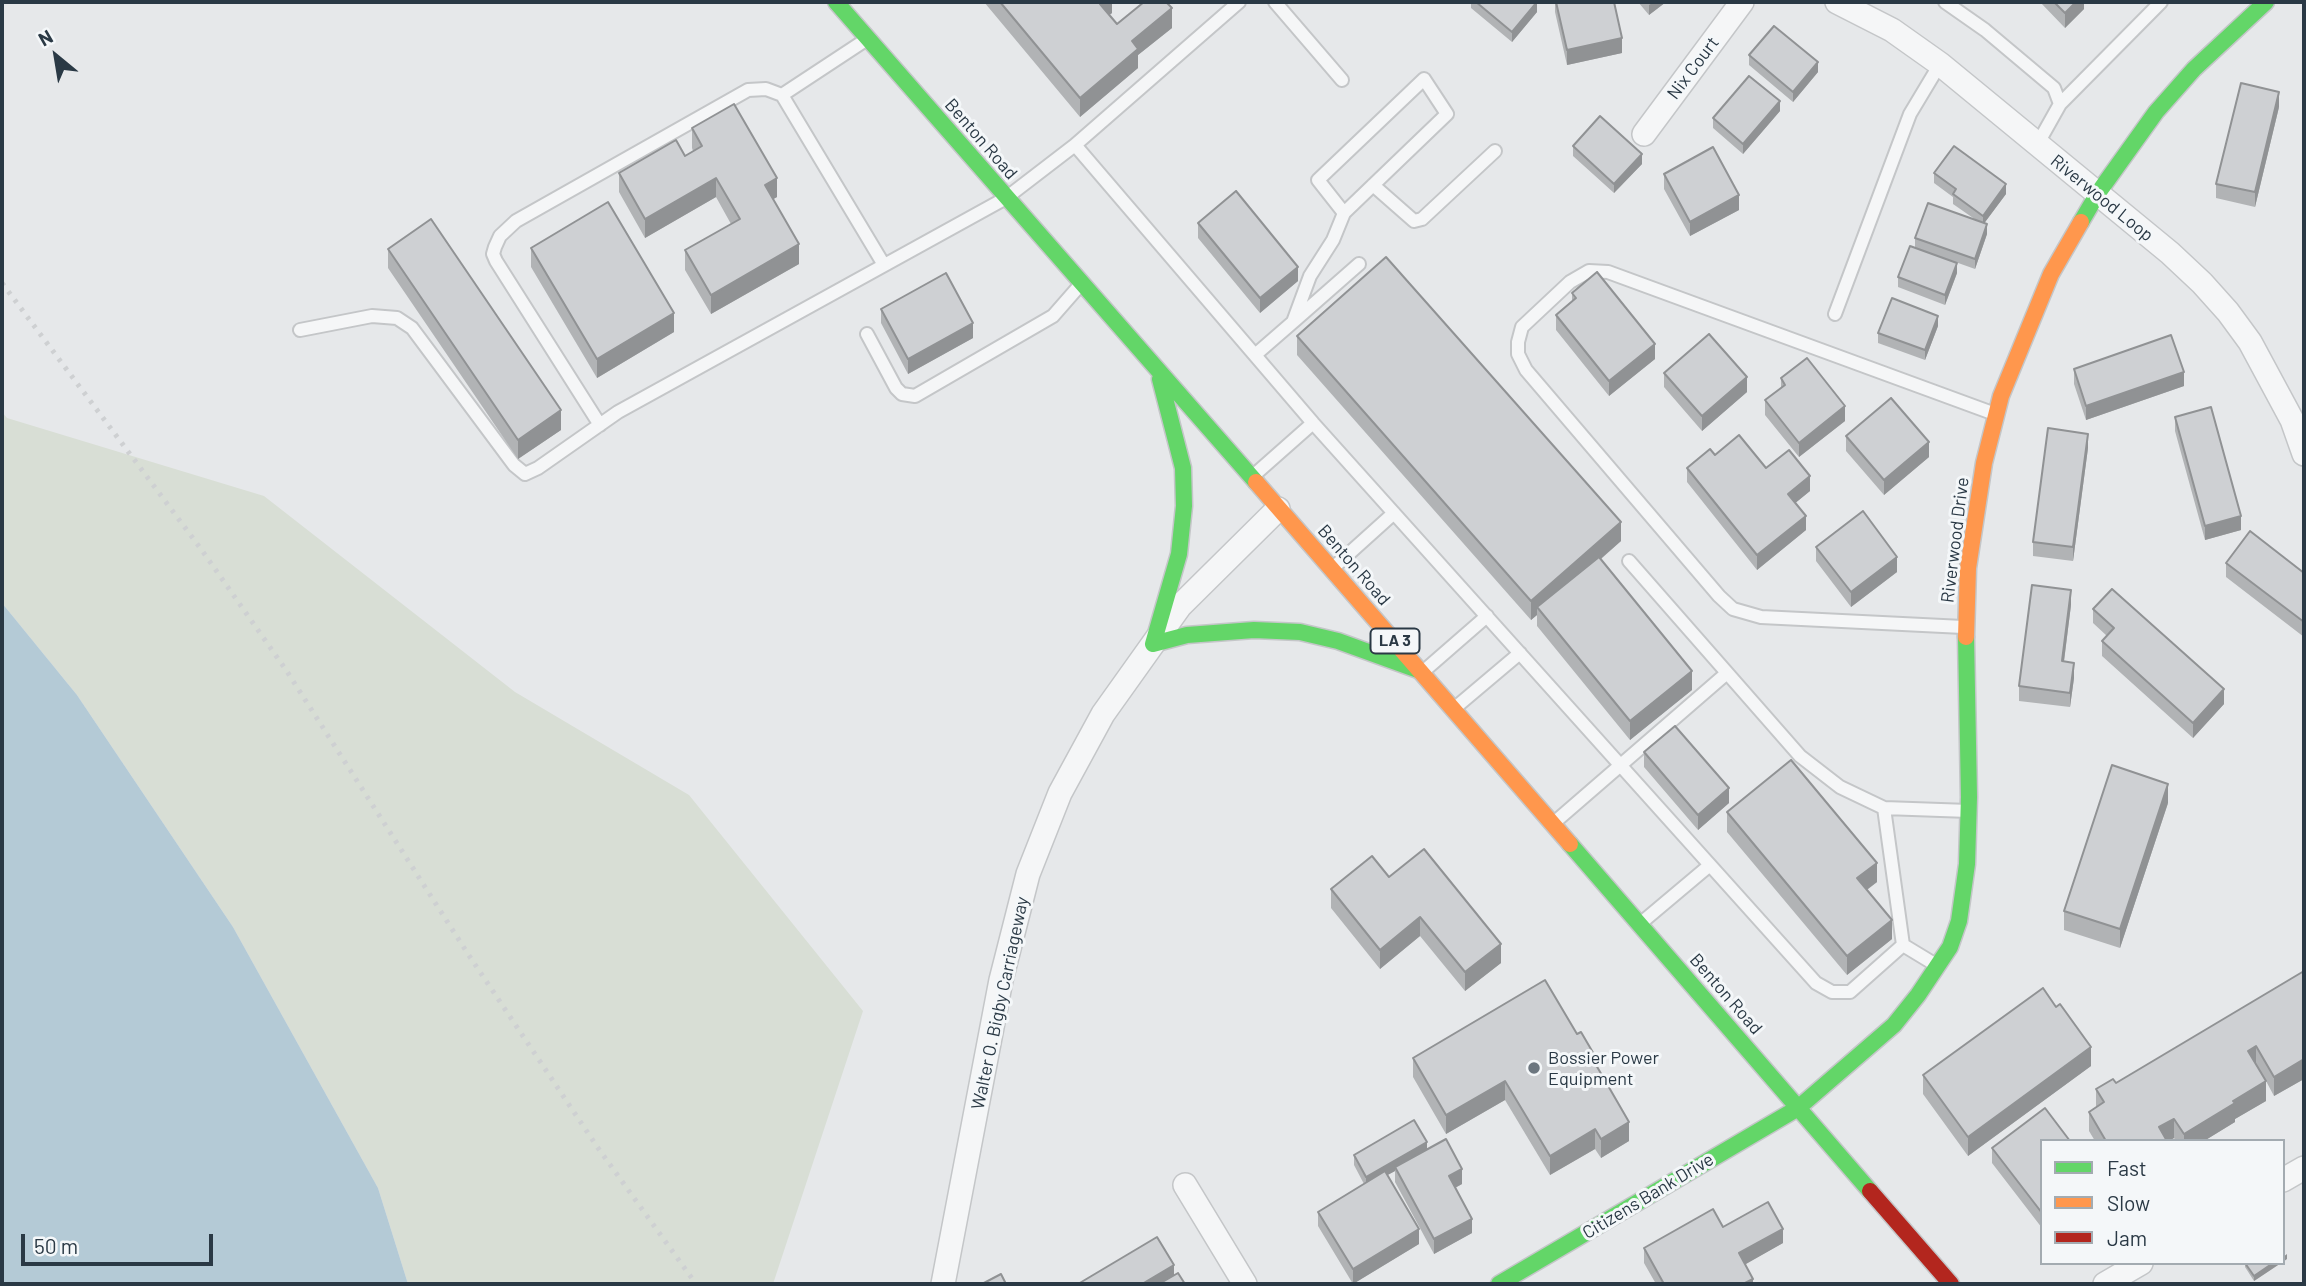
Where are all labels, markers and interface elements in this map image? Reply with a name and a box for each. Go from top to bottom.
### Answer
north arrow [21,21,91,91]
text: N [34,24,56,51]
street label: Nix Court [1663,32,1723,104]
street label: Benton Road [940,94,1022,184]
street label: Riverwood Loop [2046,150,2158,246]
street label: Riverwood Drive [1937,476,1973,604]
street label: Benton Road [1313,520,1395,610]
road number: LA 3 [1370,628,1420,654]
street label: Walter O. Bigby Carriageway [967,895,1033,1111]
street label: Benton Road [1685,949,1767,1039]
place label: Bossier Power Equipment [1548,1047,1659,1090]
marker: Bossier Power Equipment [1526,1060,1542,1076]
legend [2040,1139,2285,1265]
street label: Citizens Bank Drive [1579,1148,1717,1244]
text: Fast [2107,1155,2147,1180]
text: Slow [2107,1190,2150,1215]
scale bar [24,1220,217,1264]
text: Jam [2107,1225,2147,1250]
text: 50 m [34,1233,78,1258]

